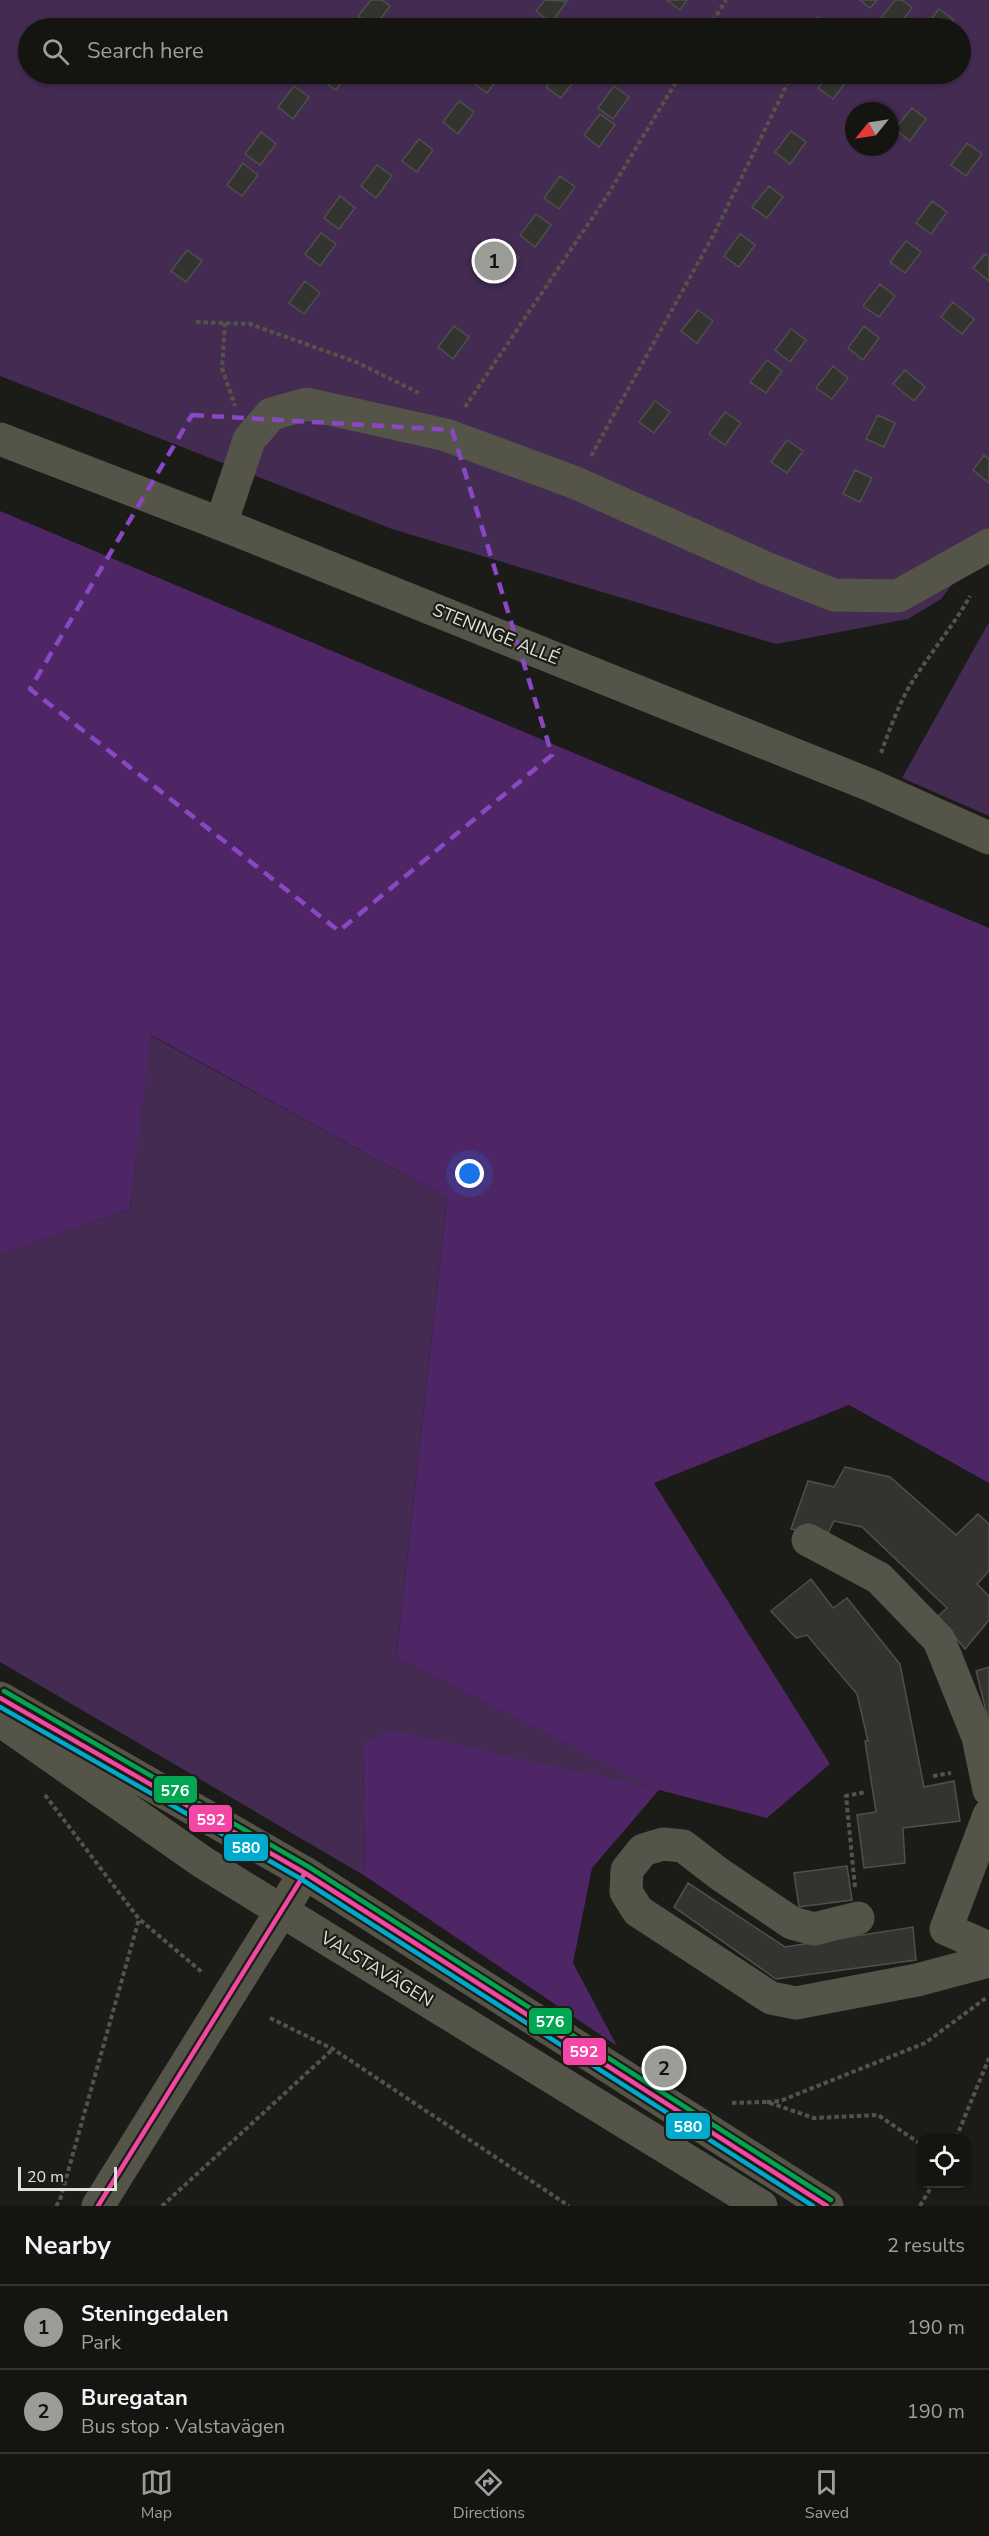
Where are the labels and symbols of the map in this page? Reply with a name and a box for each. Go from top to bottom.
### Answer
north arrow [845,102,899,156]
pin: 1 [474,238,514,284]
street label: STENINGE ALLÉ [429,598,563,670]
your location [455,1159,484,1188]
line badge: 576 [153,1775,198,1804]
text: 576 [161,1780,189,1802]
line badge: 592 [188,1804,233,1833]
text: 592 [197,1809,225,1831]
line badge: 580 [223,1833,269,1862]
text: 580 [232,1837,260,1859]
street label: VALSTAVÄGEN [315,1925,438,2012]
line badge: 576 [528,2007,573,2035]
text: 576 [536,2011,564,2033]
line badge: 592 [562,2037,607,2066]
text: 592 [570,2041,598,2063]
pin: 2 [644,2046,684,2090]
line badge: 580 [665,2112,711,2140]
text: 580 [674,2116,702,2138]
scale bar [18,2164,117,2192]

